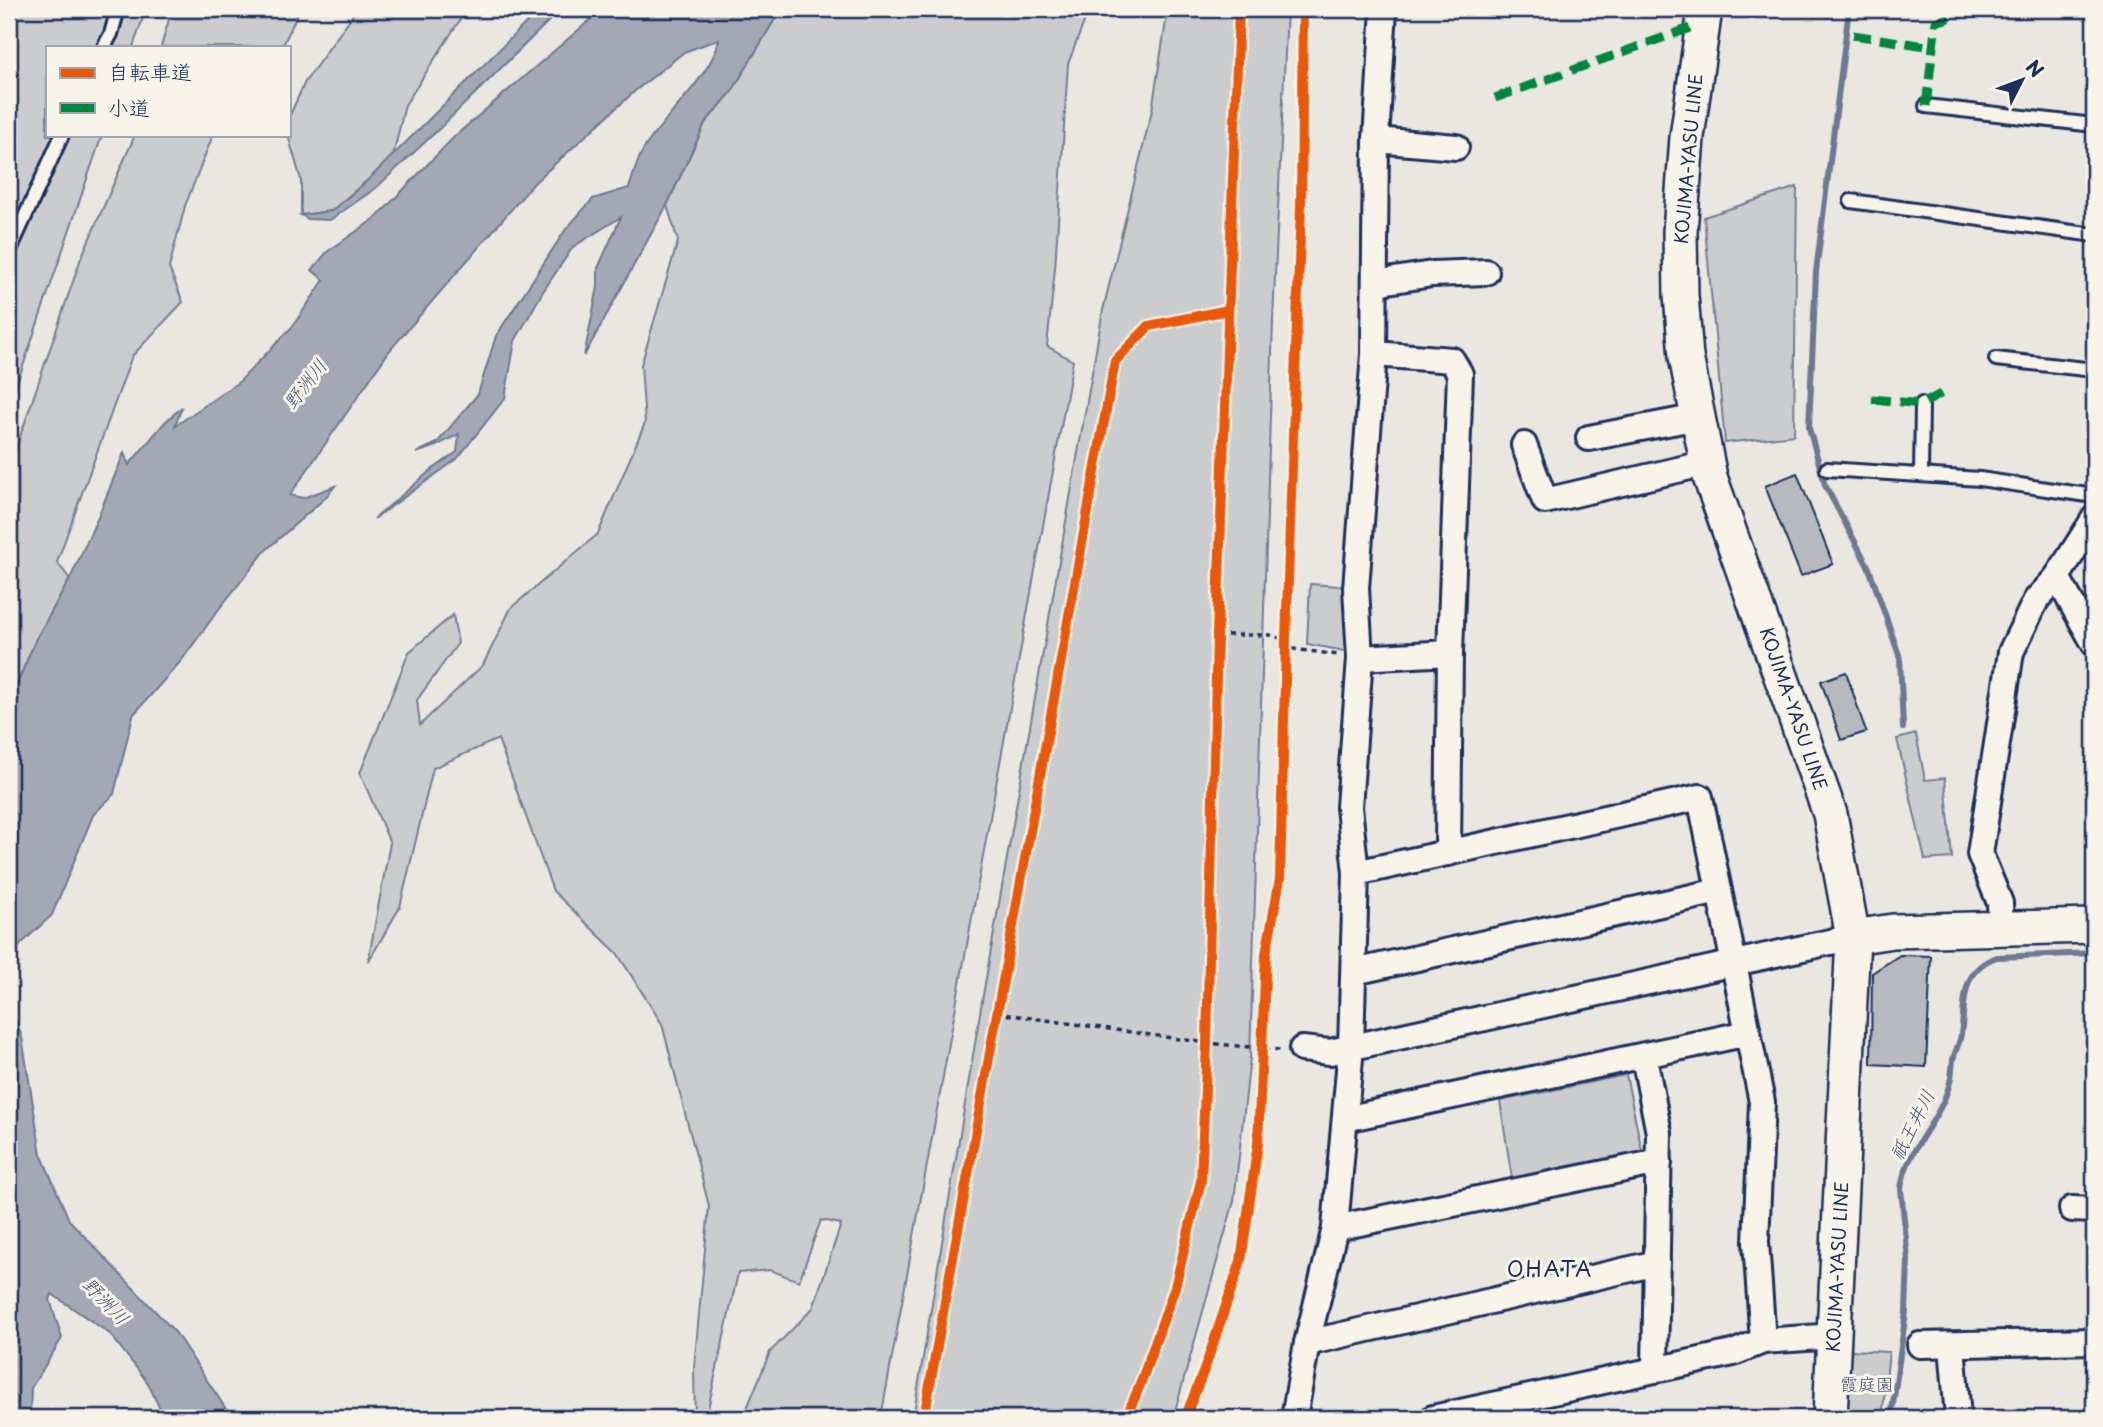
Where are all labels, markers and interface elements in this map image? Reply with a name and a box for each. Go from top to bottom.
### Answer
legend [46,46,290,136]
north arrow [1988,46,2058,116]
text: N [2020,53,2051,83]
text: 自転車道 [108,55,192,87]
street label: KOJIMA-YASU LINE [1667,73,1708,245]
text: 小道 [108,91,150,123]
water label: 野洲川 [276,352,333,414]
street label: KOJIMA-YASU LINE [1754,623,1835,794]
water label: 祇王井川 [1881,1084,1941,1165]
street label: KOJIMA-YASU LINE [1819,1181,1854,1353]
district label: OHATA [1507,1252,1593,1284]
water label: 野洲川 [77,1270,137,1331]
park label: 霞庭園 [1840,1370,1894,1397]

